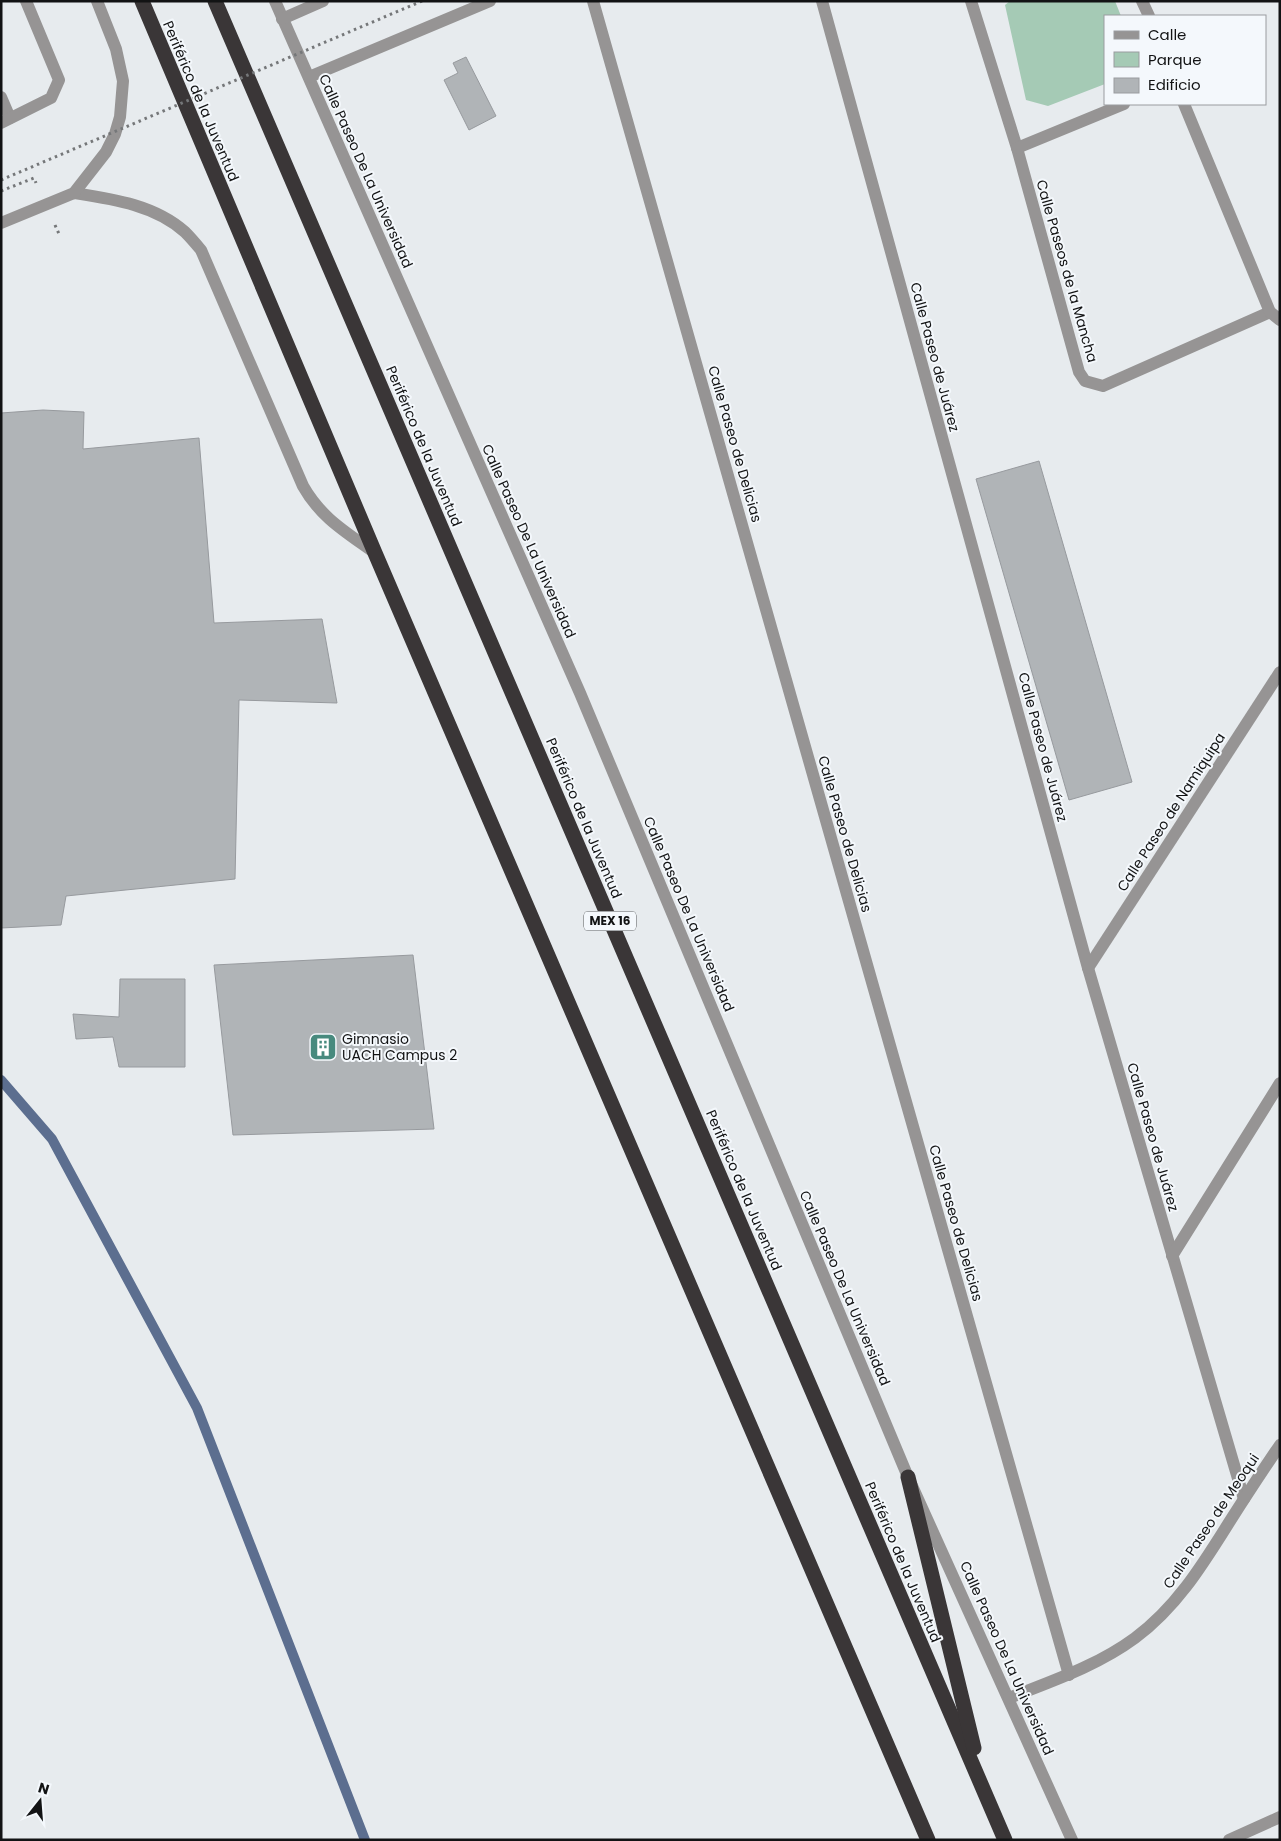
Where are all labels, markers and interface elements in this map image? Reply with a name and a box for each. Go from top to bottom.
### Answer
legend [1104,15,1266,105]
street label: Periférico de la Juventud [158,18,244,184]
text: Calle [1148,24,1186,45]
text: Parque [1148,49,1201,70]
street label: Calle Paseo De La Universidad [314,71,418,271]
text: Edificio [1148,74,1201,95]
street label: Calle Paseos de la Mancha [1031,177,1103,365]
street label: Calle Paseo de Juárez [905,280,965,434]
street label: Periférico de la Juventud [381,363,467,529]
street label: Calle Paseo de Delicias [703,363,767,525]
street label: Calle Paseo De La Universidad [477,441,581,641]
street label: Calle Paseo de Juárez [1013,670,1073,824]
street label: Calle Paseo de Namiquipa [1112,729,1230,895]
street label: Periférico de la Juventud [541,735,627,901]
street label: Calle Paseo de Delicias [813,753,877,915]
street label: Calle Paseo De La Universidad [639,813,739,1015]
road number: MEX 16 [584,911,636,930]
place label: Gimnasio UACH Campus 2 [342,1029,457,1065]
building icon: Gimnasio UACH Campus 2 [308,1032,338,1062]
street label: Calle Paseo de Juárez [1122,1060,1184,1214]
street label: Periférico de la Juventud [701,1107,787,1273]
street label: Calle Paseo de Delicias [924,1142,988,1304]
street label: Calle Paseo De La Universidad [795,1187,895,1389]
street label: Calle Paseo de Meoqui [1158,1449,1264,1593]
street label: Periférico de la Juventud [860,1479,946,1645]
street label: Calle Paseo De La Universidad [955,1558,1059,1758]
north arrow [15,1776,65,1826]
text: N [36,1777,52,1800]

